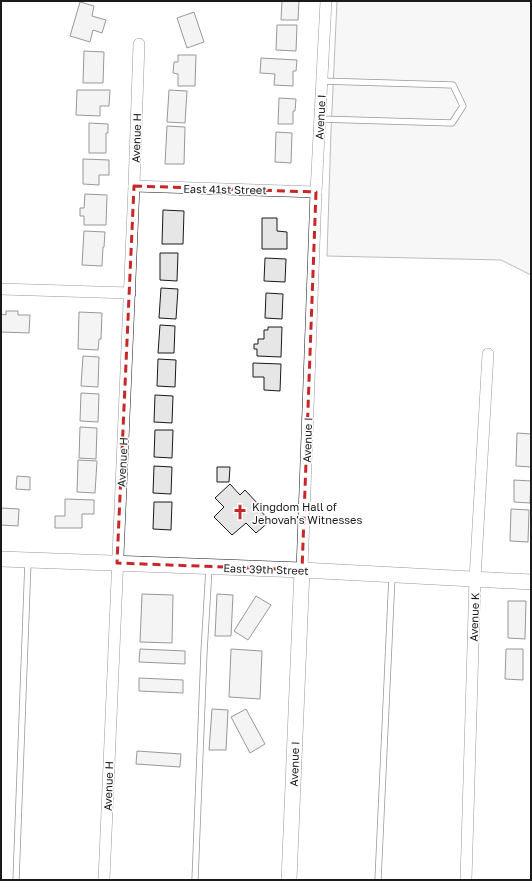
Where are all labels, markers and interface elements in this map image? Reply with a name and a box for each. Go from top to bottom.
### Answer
street label: Avenue I [312,94,328,140]
street label: Avenue H [129,113,143,163]
street label: East 41st Street [183,182,267,196]
street label: Avenue I [300,417,314,463]
street label: Avenue H [114,437,130,487]
place label: Kingdom Hall of Jehovah's Witnesses [252,500,362,526]
church icon: Kingdom Hall of Jehovah's Witnesses [231,503,249,521]
street label: East 39th Street [223,561,309,577]
street label: Avenue K [467,592,481,642]
street label: Avenue I [287,741,301,787]
street label: Avenue H [101,761,115,811]

